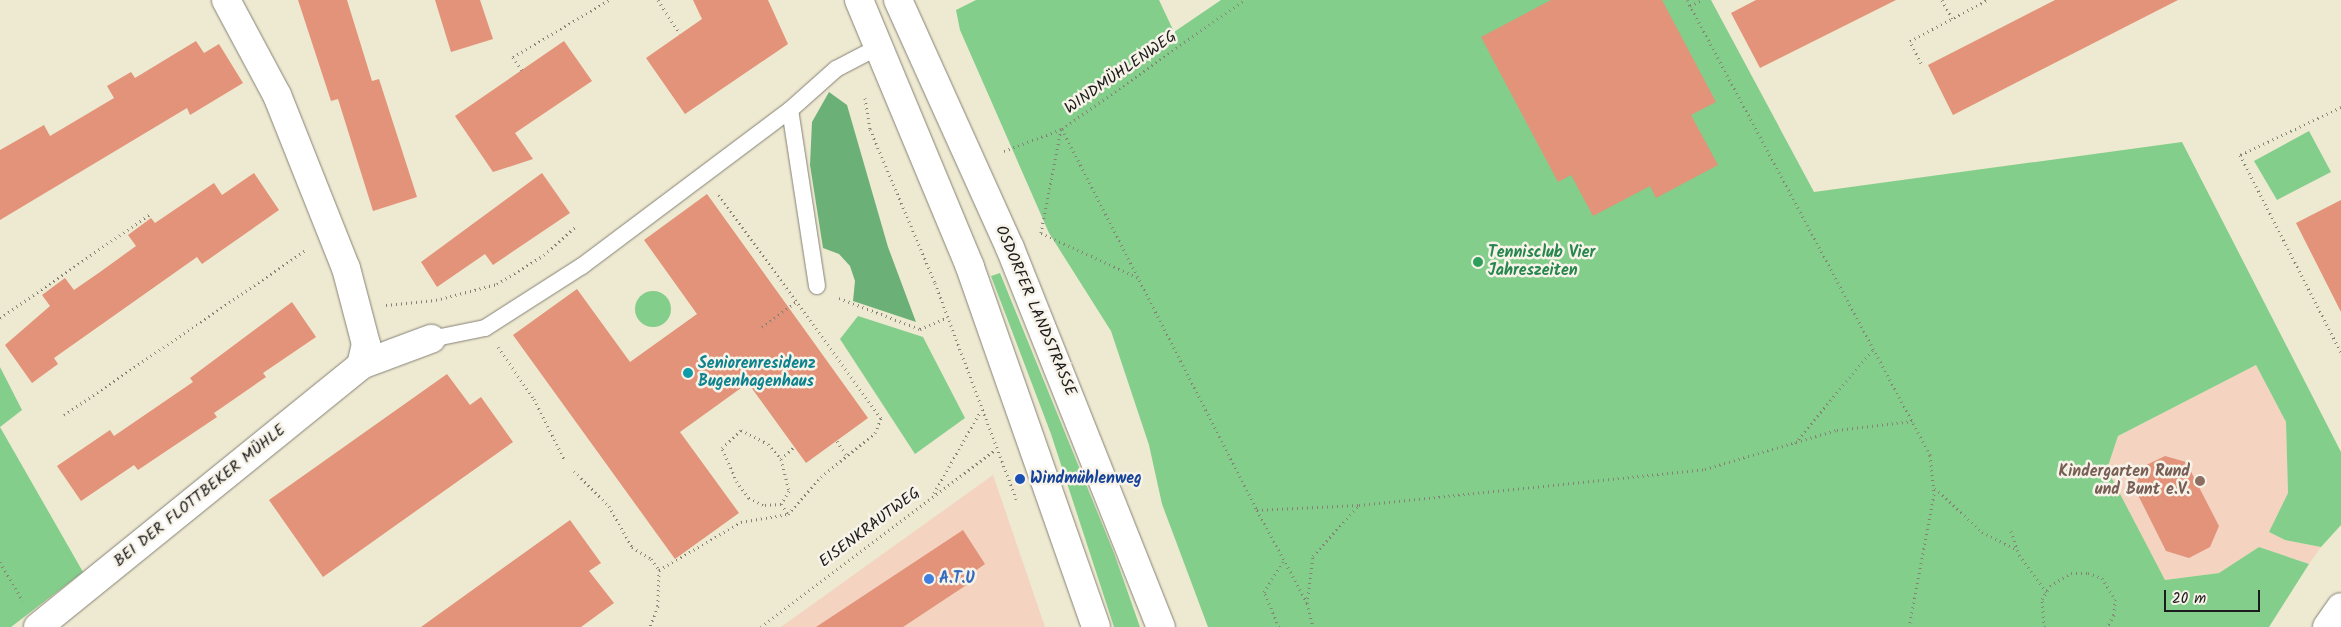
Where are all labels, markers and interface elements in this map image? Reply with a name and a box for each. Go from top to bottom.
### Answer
street label: WINDMÜHLENWEG [1061,27,1181,119]
street label: OSDORFER LANDSTRASSE [990,223,1080,399]
place label: Tennisclub Vier Jahreszeiten [1488,243,1595,281]
marker: Tennisclub Vier Jahreszeiten [1472,256,1484,268]
place label: Seniorenresidenz Bugenhagenhaus [698,354,816,392]
marker: Seniorenresidenz Bugenhagenhaus [682,367,694,379]
street label: BEI DER FLOTTBEKER MÜHLE [110,421,290,571]
place label: Kindergarten Rund und Bunt e.V. [2059,462,2190,500]
place label: Windmühlenweg [1030,469,1142,489]
marker: Windmühlenweg [1014,473,1026,485]
marker: Kindergarten Rund und Bunt e.V. [2194,475,2206,487]
street label: EISENKRAUTWEG [816,484,924,572]
place label: A.T.U [939,569,975,589]
marker: A.T.U [923,573,935,585]
scale bar [2166,580,2262,612]
text: 20 m [2172,587,2206,611]

